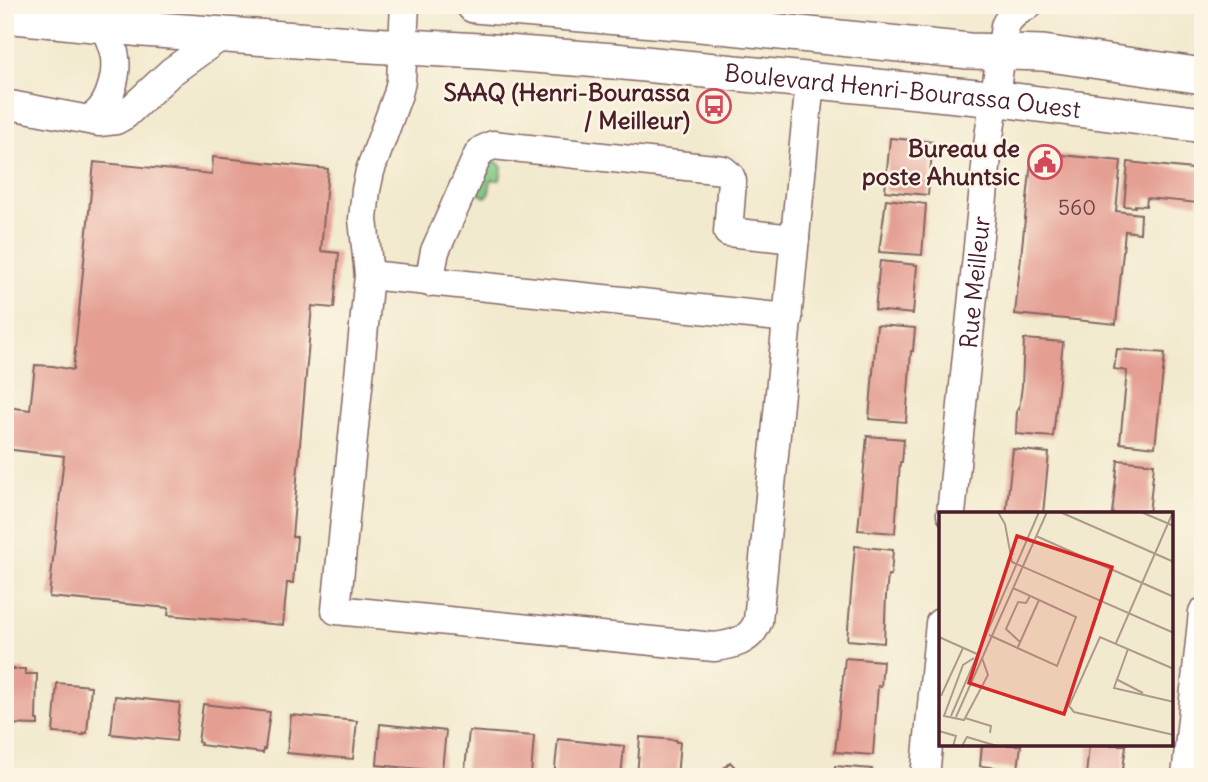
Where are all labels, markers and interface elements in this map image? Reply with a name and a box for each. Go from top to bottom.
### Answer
street label: Boulevard Henri-Bourassa Ouest [723,57,1082,124]
place label: SAAQ (Henri-Bourassa / Meilleur) [443,77,690,135]
bus stop icon: SAAQ (Henri-Bourassa / Meilleur) [695,87,733,125]
place label: Bureau de poste Ahuntsic [862,133,1020,191]
public building icon: Bureau de poste Ahuntsic [1026,143,1064,181]
house number: 560 [1058,194,1096,221]
street label: Rue Meilleur [953,214,996,350]
inset map [939,512,1173,747]

